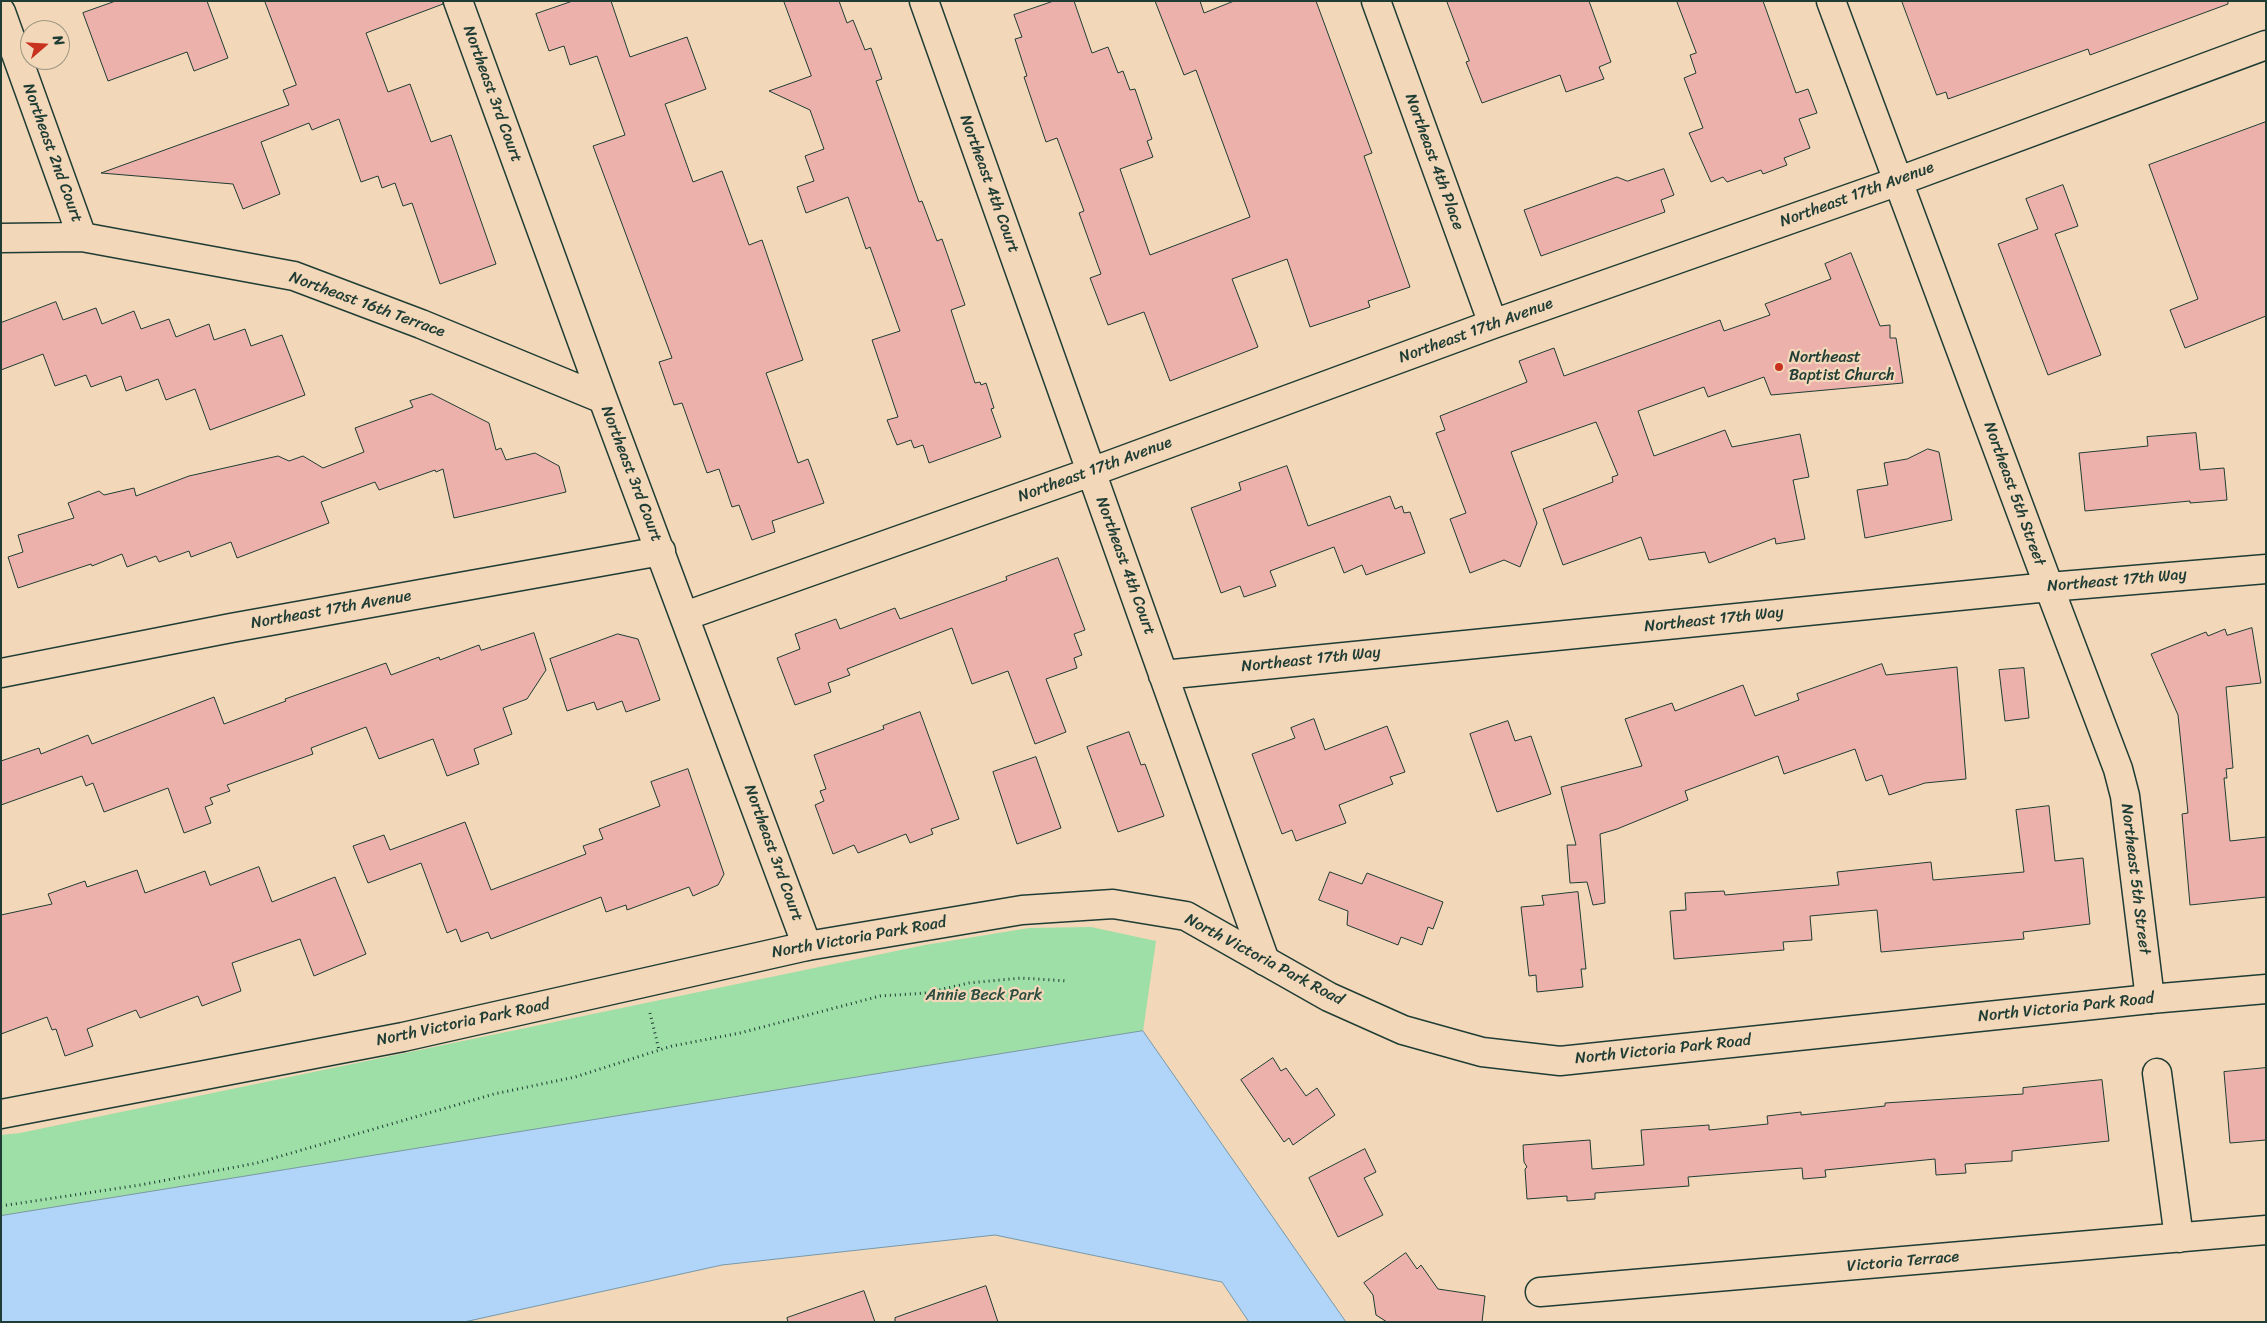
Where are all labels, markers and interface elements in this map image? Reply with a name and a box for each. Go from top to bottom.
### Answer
north arrow [20,20,70,70]
street label: Northeast 3rd Court [458,23,526,165]
text: N [45,32,72,49]
street label: Northeast 2nd Court [18,81,86,225]
street label: Northeast 4th Place [1400,91,1468,233]
street label: Northeast 4th Court [955,112,1023,256]
street label: Northeast 17th Avenue [1777,158,1937,232]
street label: Northeast 16th Terrace [287,268,447,342]
street label: Northeast 17th Avenue [1396,294,1556,368]
place label: Northeast Baptist Church [1789,348,1895,386]
marker: Northeast Baptist Church [1773,361,1785,373]
street label: Northeast 3rd Court [596,403,666,545]
street label: Northeast 5th Street [1979,419,2049,569]
street label: Northeast 17th Avenue [1015,433,1175,507]
street label: Northeast 4th Court [1091,494,1159,638]
street label: Northeast 17th Way [2046,565,2188,597]
street label: Northeast 17th Avenue [249,586,413,634]
street label: Northeast 17th Way [1643,603,1785,637]
street label: Northeast 17th Way [1240,643,1382,677]
street label: Northeast 3rd Court [739,782,807,924]
street label: Northeast 5th Street [2116,803,2154,955]
street label: North Victoria Park Road [1181,910,1347,1010]
street label: North Victoria Park Road [770,913,948,963]
park label: Annie Beck Park [926,986,1042,1006]
street label: North Victoria Park Road [1977,989,2155,1027]
street label: North Victoria Park Road [375,995,551,1051]
street label: North Victoria Park Road [1574,1031,1752,1069]
street label: Victoria Terrace [1846,1248,1960,1276]

